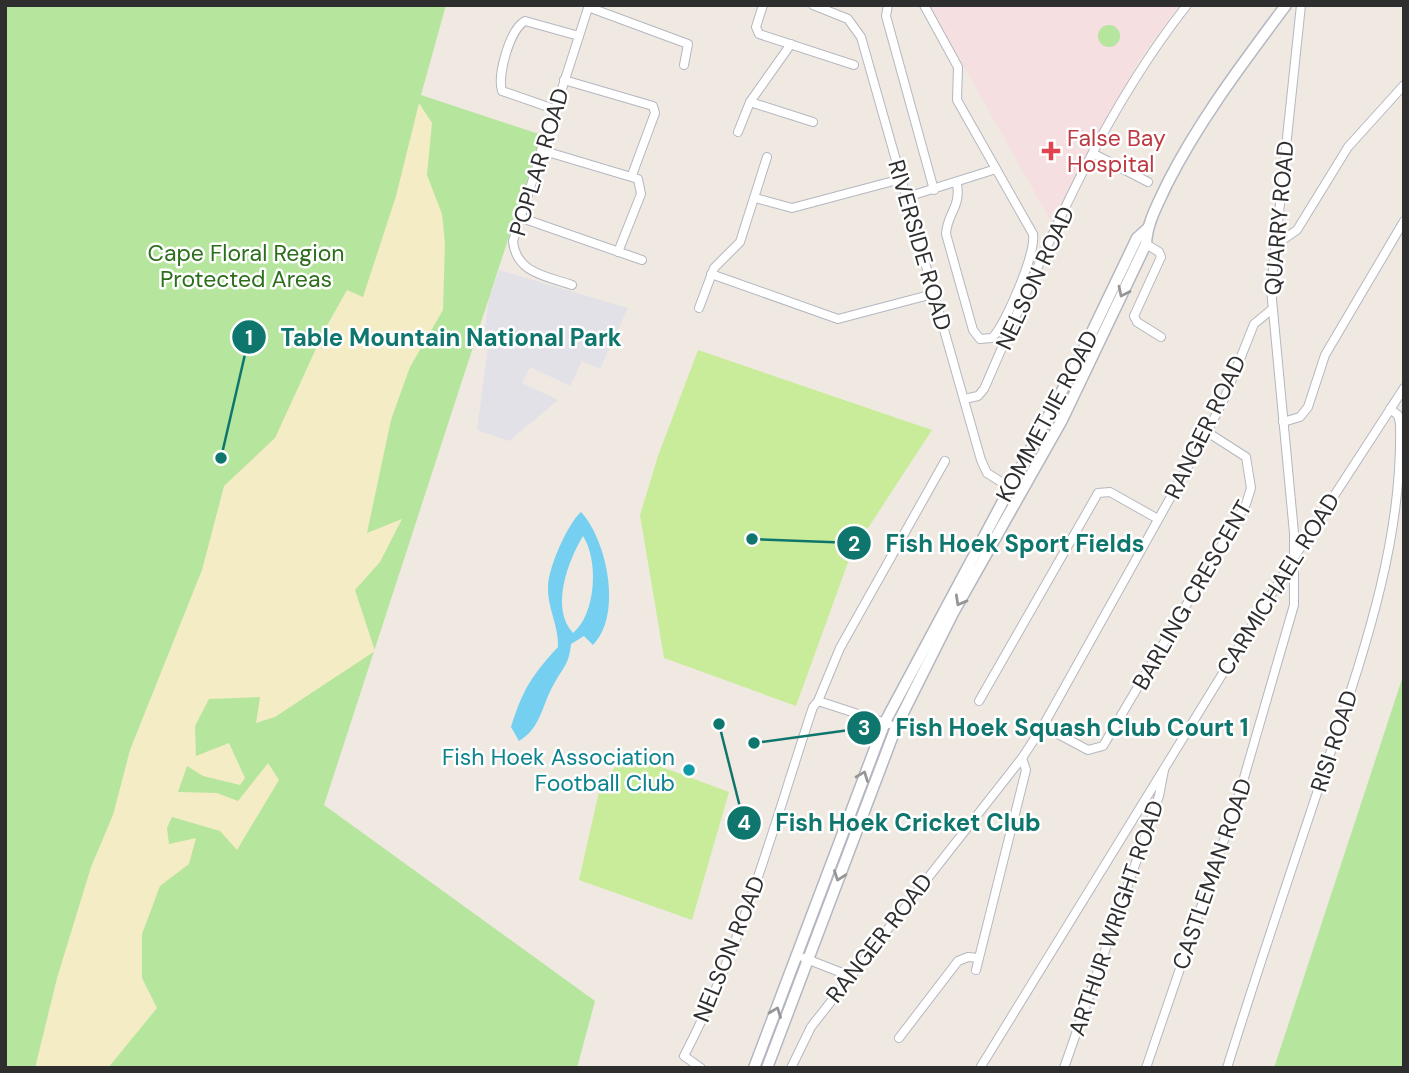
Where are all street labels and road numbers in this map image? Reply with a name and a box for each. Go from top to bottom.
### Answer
street label: POPLAR ROAD [502,84,576,240]
street label: QUARRY ROAD [1257,139,1301,297]
street label: RIVERSIDE ROAD [881,156,959,334]
street label: NELSON ROAD [989,201,1081,355]
street label: KOMMETJIE ROAD [989,325,1105,507]
street label: RANGER ROAD [1157,350,1253,504]
street label: CARMICHAEL ROAD [1210,487,1346,681]
street label: BARLING CRESCENT [1125,495,1259,695]
street label: RISI ROAD [1303,686,1365,796]
street label: CASTLEMAN ROAD [1165,774,1259,974]
street label: ARTHUR WRIGHT ROAD [1062,796,1170,1040]
street label: RANGER ROAD [819,867,939,1009]
street label: NELSON ROAD [686,872,772,1026]

